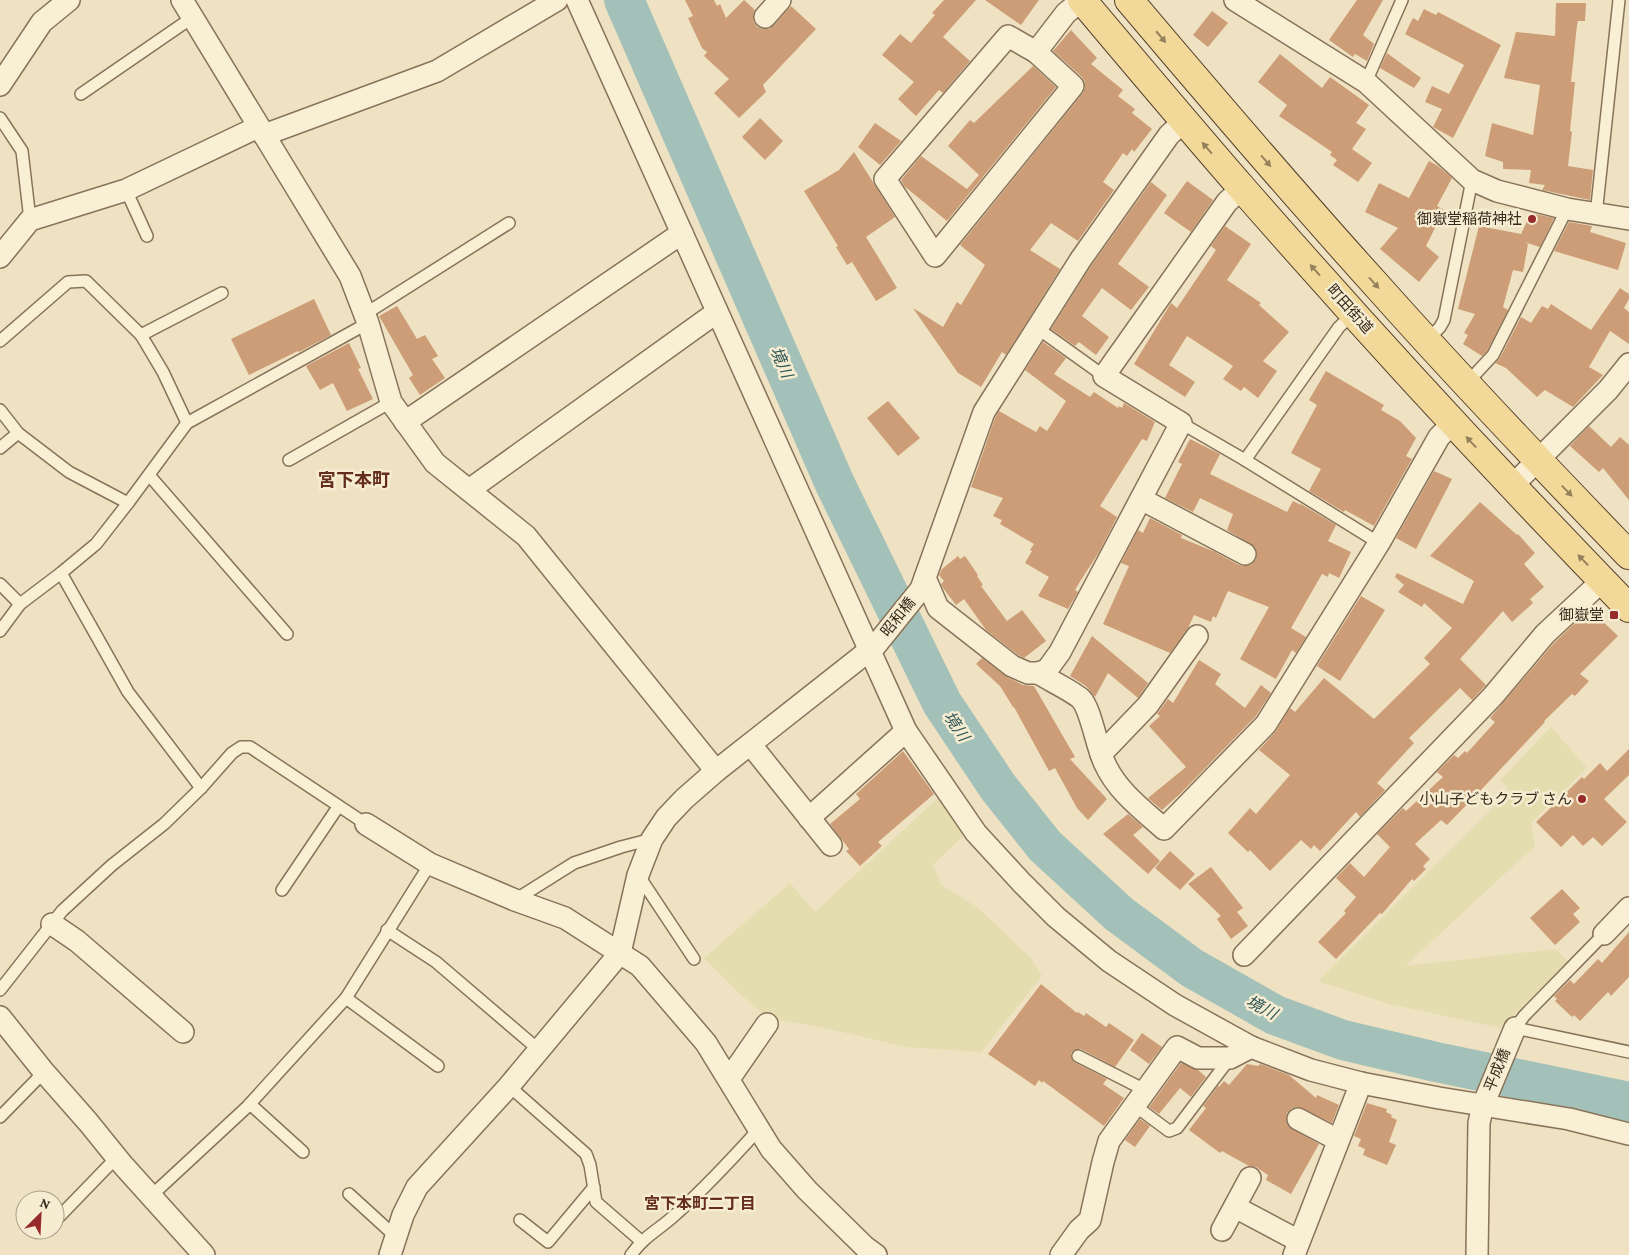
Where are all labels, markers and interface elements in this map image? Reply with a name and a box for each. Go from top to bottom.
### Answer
one-way arrow [1155,31,1166,44]
one-way arrow [1202,142,1213,155]
one-way arrow [1260,154,1272,166]
place label: 御嶽堂稲荷神社 [1417,211,1522,227]
marker: 御嶽堂稲荷神社 [1526,213,1538,225]
one-way arrow [1309,264,1321,276]
one-way arrow [1368,276,1379,289]
street label: 町田街道 [1324,281,1376,337]
water label: 境川 [767,344,797,382]
one-way arrow [1465,436,1477,448]
district label: 宮下本町 [318,470,390,490]
one-way arrow [1561,485,1573,497]
one-way arrow [1577,554,1589,566]
street label: 昭和橋 [878,594,918,640]
place label: 御嶽堂 [1559,607,1604,623]
marker: 御嶽堂 [1608,609,1620,621]
water label: 境川 [941,708,974,746]
place label: 小山子どもクラブ さん [1419,791,1572,807]
marker: 小山子どもクラブ さん [1576,793,1588,805]
water label: 境川 [1244,992,1282,1023]
street label: 平成橋 [1481,1046,1513,1094]
north arrow [15,1190,65,1240]
text: N [38,1194,53,1213]
district label: 宮下本町二丁目 [644,1195,756,1212]

